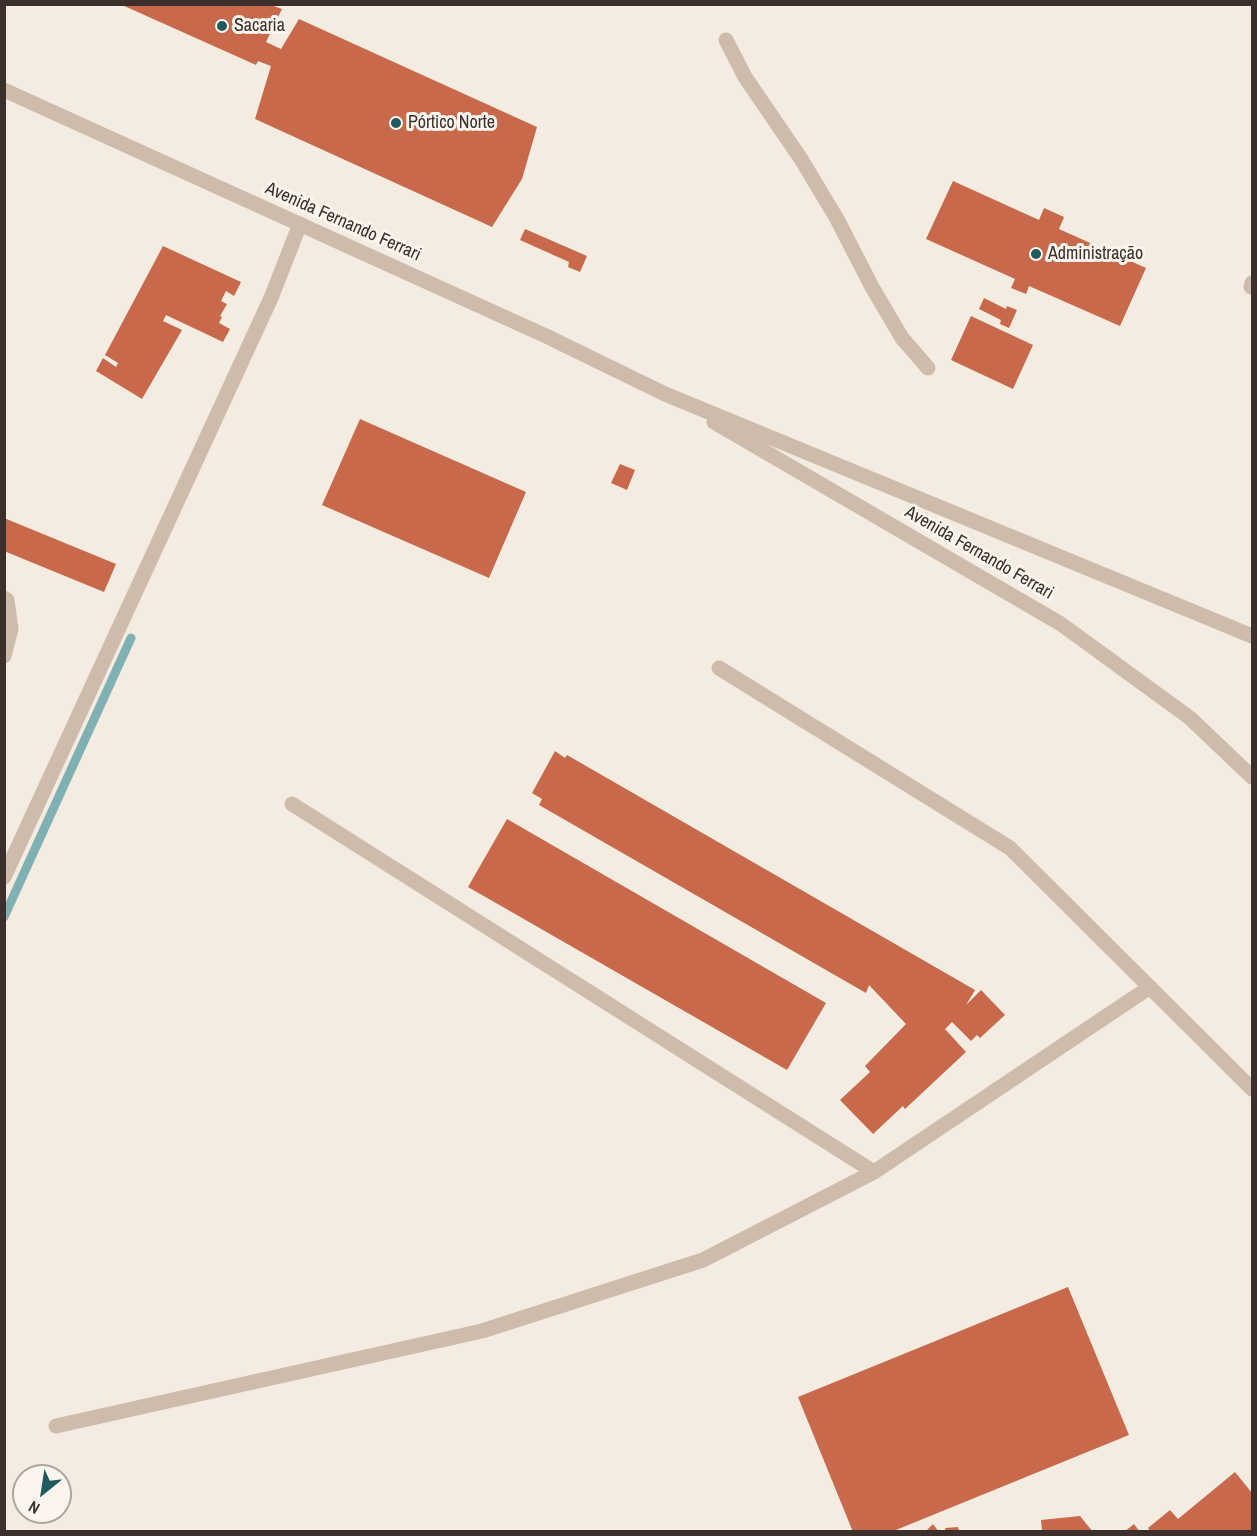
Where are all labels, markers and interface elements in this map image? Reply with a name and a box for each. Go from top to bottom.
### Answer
place label: Sacaria [234,15,285,37]
marker: Sacaria [215,19,229,33]
place label: Pórtico Norte [408,112,495,134]
marker: Pórtico Norte [389,116,403,130]
street label: Avenida Fernando Ferrari [262,178,424,266]
place label: Administração [1048,243,1143,265]
marker: Administração [1029,247,1043,261]
street label: Avenida Fernando Ferrari [901,502,1057,604]
north arrow [12,1464,72,1524]
text: N [24,1496,44,1520]

